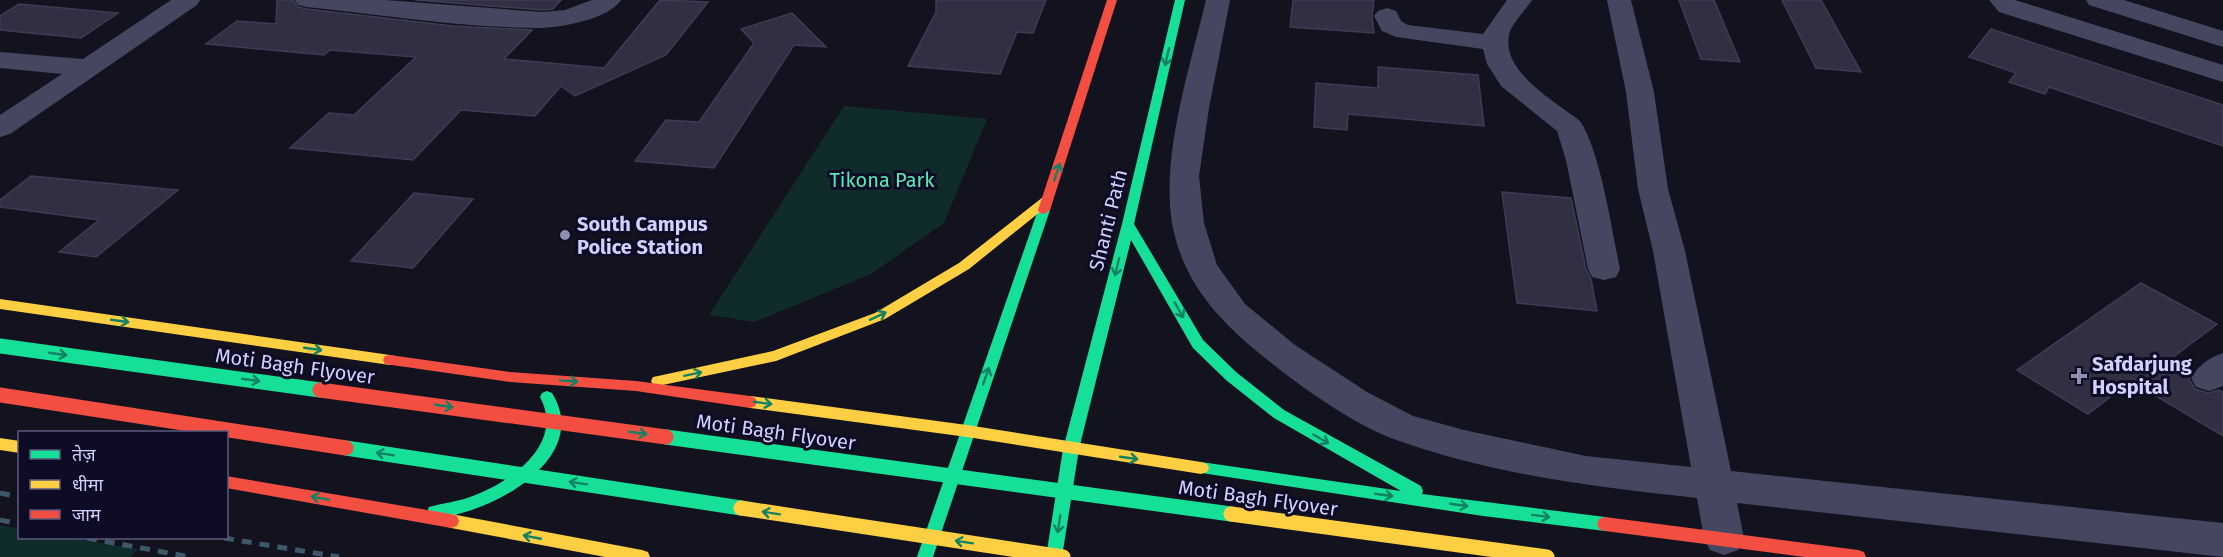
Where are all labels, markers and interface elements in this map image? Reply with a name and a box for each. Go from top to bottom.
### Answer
one-way arrow [1160,47,1172,66]
one-way arrow [1052,163,1063,182]
street label: Shanti Path [1084,167,1132,273]
park label: Tikona Park [830,168,935,192]
place label: South Campus Police Station [577,212,708,259]
marker: South Campus Police Station [558,228,572,242]
one-way arrow [1110,257,1122,276]
one-way arrow [1173,301,1185,318]
one-way arrow [869,309,887,321]
one-way arrow [110,316,130,327]
street label: Moti Bagh Flyover [214,343,377,389]
one-way arrow [303,343,323,354]
one-way arrow [48,348,67,359]
place label: Safdarjung Hospital [2092,352,2193,399]
one-way arrow [982,367,993,386]
marker: Safdarjung Hospital [2070,367,2088,385]
one-way arrow [683,368,702,379]
one-way arrow [241,375,261,386]
one-way arrow [559,376,579,387]
one-way arrow [752,398,772,409]
one-way arrow [434,401,454,412]
street label: Moti Bagh Flyover [695,409,858,455]
one-way arrow [627,427,647,438]
legend [18,431,228,539]
one-way arrow [1312,433,1329,445]
text: तेज़ [72,444,96,466]
one-way arrow [376,448,396,459]
one-way arrow [1118,452,1138,463]
text: धीमा [72,474,103,496]
street label: Moti Bagh Flyover [1177,475,1340,521]
one-way arrow [569,478,588,489]
one-way arrow [1374,489,1393,500]
one-way arrow [311,492,330,503]
one-way arrow [1449,500,1468,511]
text: जाम [72,504,102,526]
one-way arrow [761,507,781,518]
one-way arrow [1531,511,1551,522]
one-way arrow [1053,514,1064,533]
one-way arrow [523,531,543,542]
one-way arrow [954,536,974,547]

